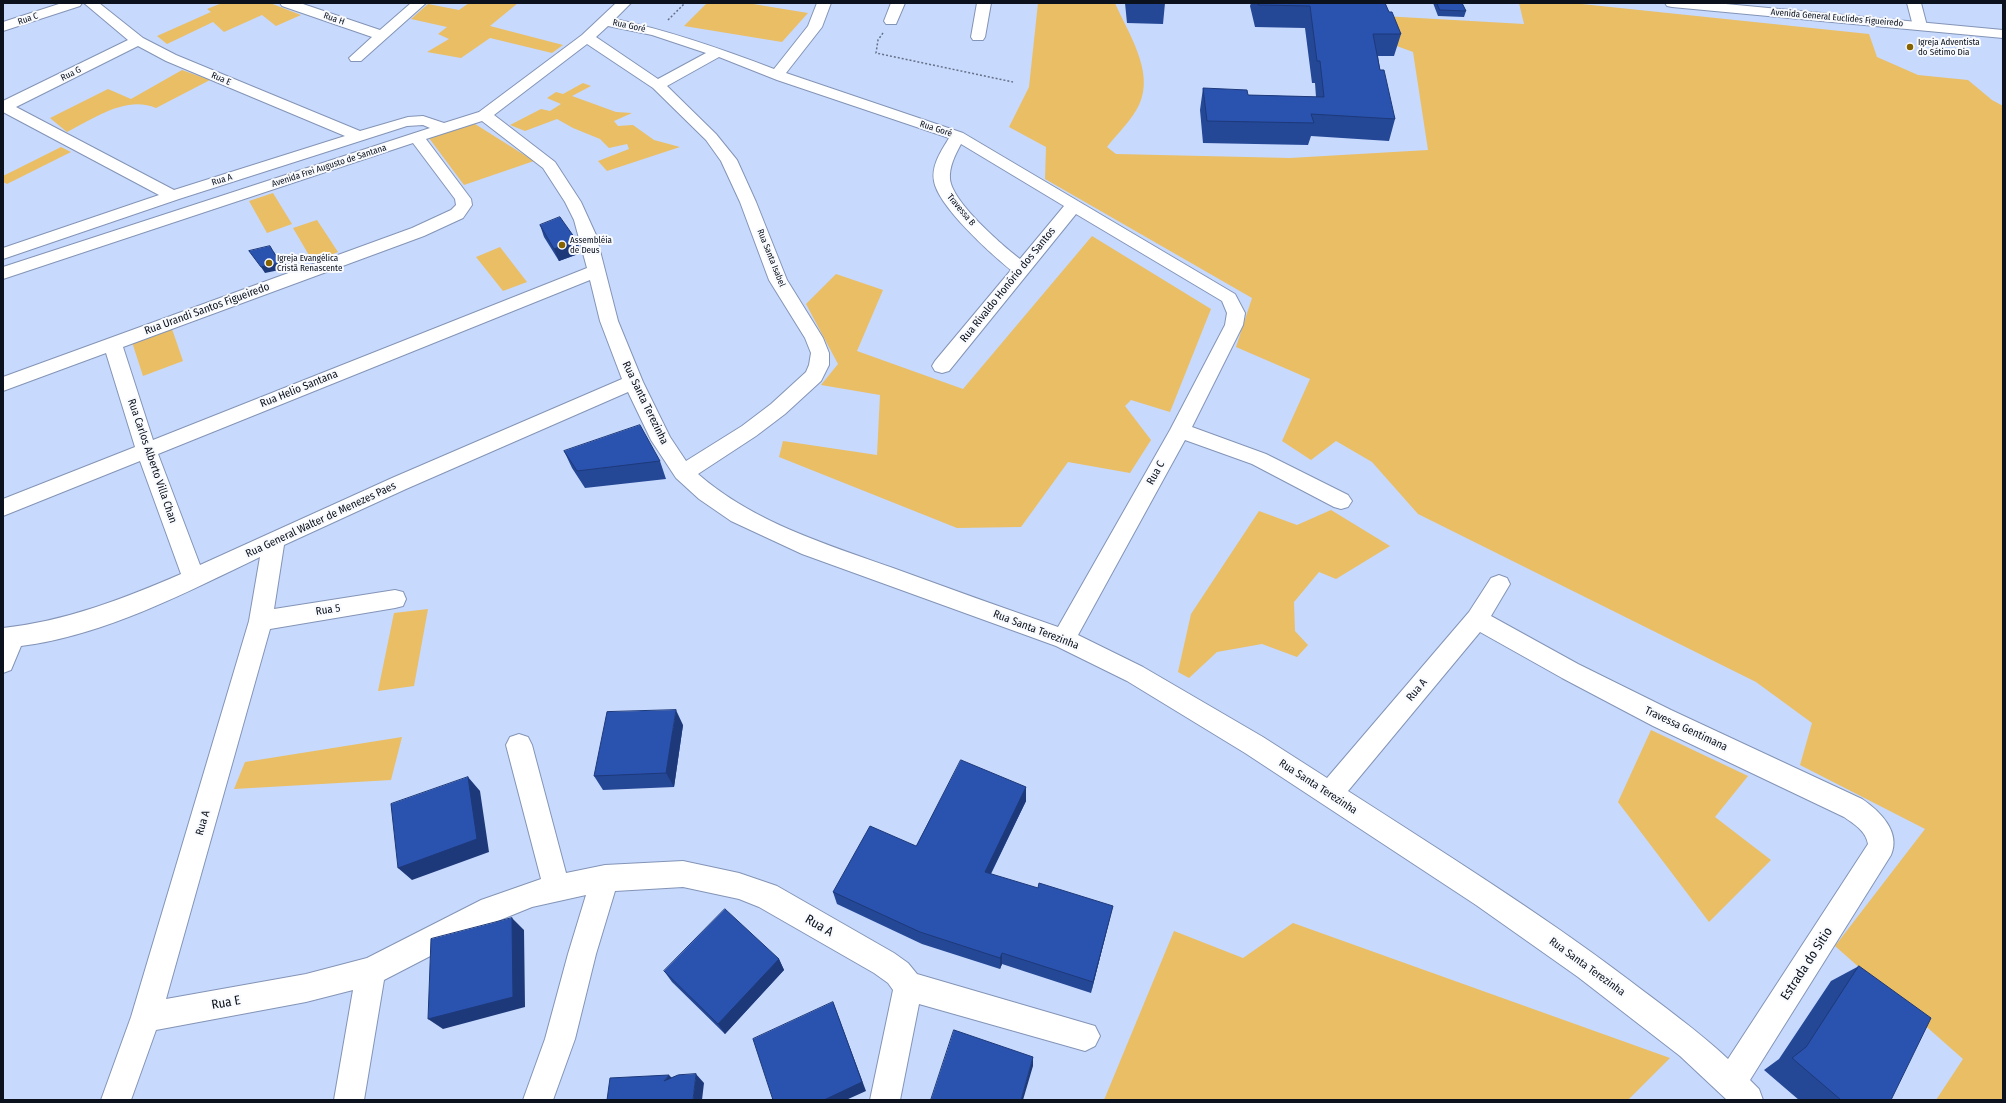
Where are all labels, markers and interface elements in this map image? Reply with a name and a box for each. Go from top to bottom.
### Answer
street label: Avenida General Euclides Figueiredo [1770,7,1904,29]
street label: Rua H [322,10,346,28]
street label: Rua C [16,11,40,27]
street label: Rua Goré [612,17,646,35]
place label: Igreja Adventista do Sétimo Dia [1918,37,1980,58]
marker: Igreja Adventista do Sétimo Dia [1905,42,1915,52]
street label: Rua G [59,64,83,84]
street label: Rua E [210,70,232,88]
street label: Rua Goré [918,119,954,139]
street label: Avenida Frei Augusto de Santana [270,142,388,190]
street label: Rua A [210,172,234,188]
street label: Travessa B [945,192,977,228]
street label: Rua Rivaldo Honório dos Santos [958,225,1058,345]
street label: Rua Santa Isabel [755,228,787,288]
place label: Assembléia de Deus [570,235,612,256]
marker: Assembléia de Deus [557,240,567,250]
place label: Igreja Evangélica Cristã Renascente [277,253,342,274]
marker: Igreja Evangélica Cristã Renascente [264,258,274,268]
street label: Rua Urandi Santos Figueiredo [143,280,271,338]
street label: Rua Santa Terezinha [619,359,671,447]
street label: Rua Helio Santana [258,367,340,411]
street label: Rua Carlos Alberto Villa Chan [125,397,179,525]
street label: Rua C [1144,459,1168,487]
street label: Rua General Walter de Menezes Paes [244,479,398,561]
street label: Rua 5 [315,602,341,618]
street label: Rua Santa Terezinha [991,608,1081,652]
street label: Rua A [1404,676,1430,704]
street label: Travessa Gentimana [1642,704,1730,754]
street label: Rua Santa Terezinha [1276,757,1360,817]
street label: Rua A [193,809,213,837]
street label: Rua A [802,912,836,940]
street label: Estrada do Sitio [1778,925,1836,1003]
street label: Rua Santa Terezinha [1546,935,1628,999]
street label: Rua E [210,993,242,1013]

